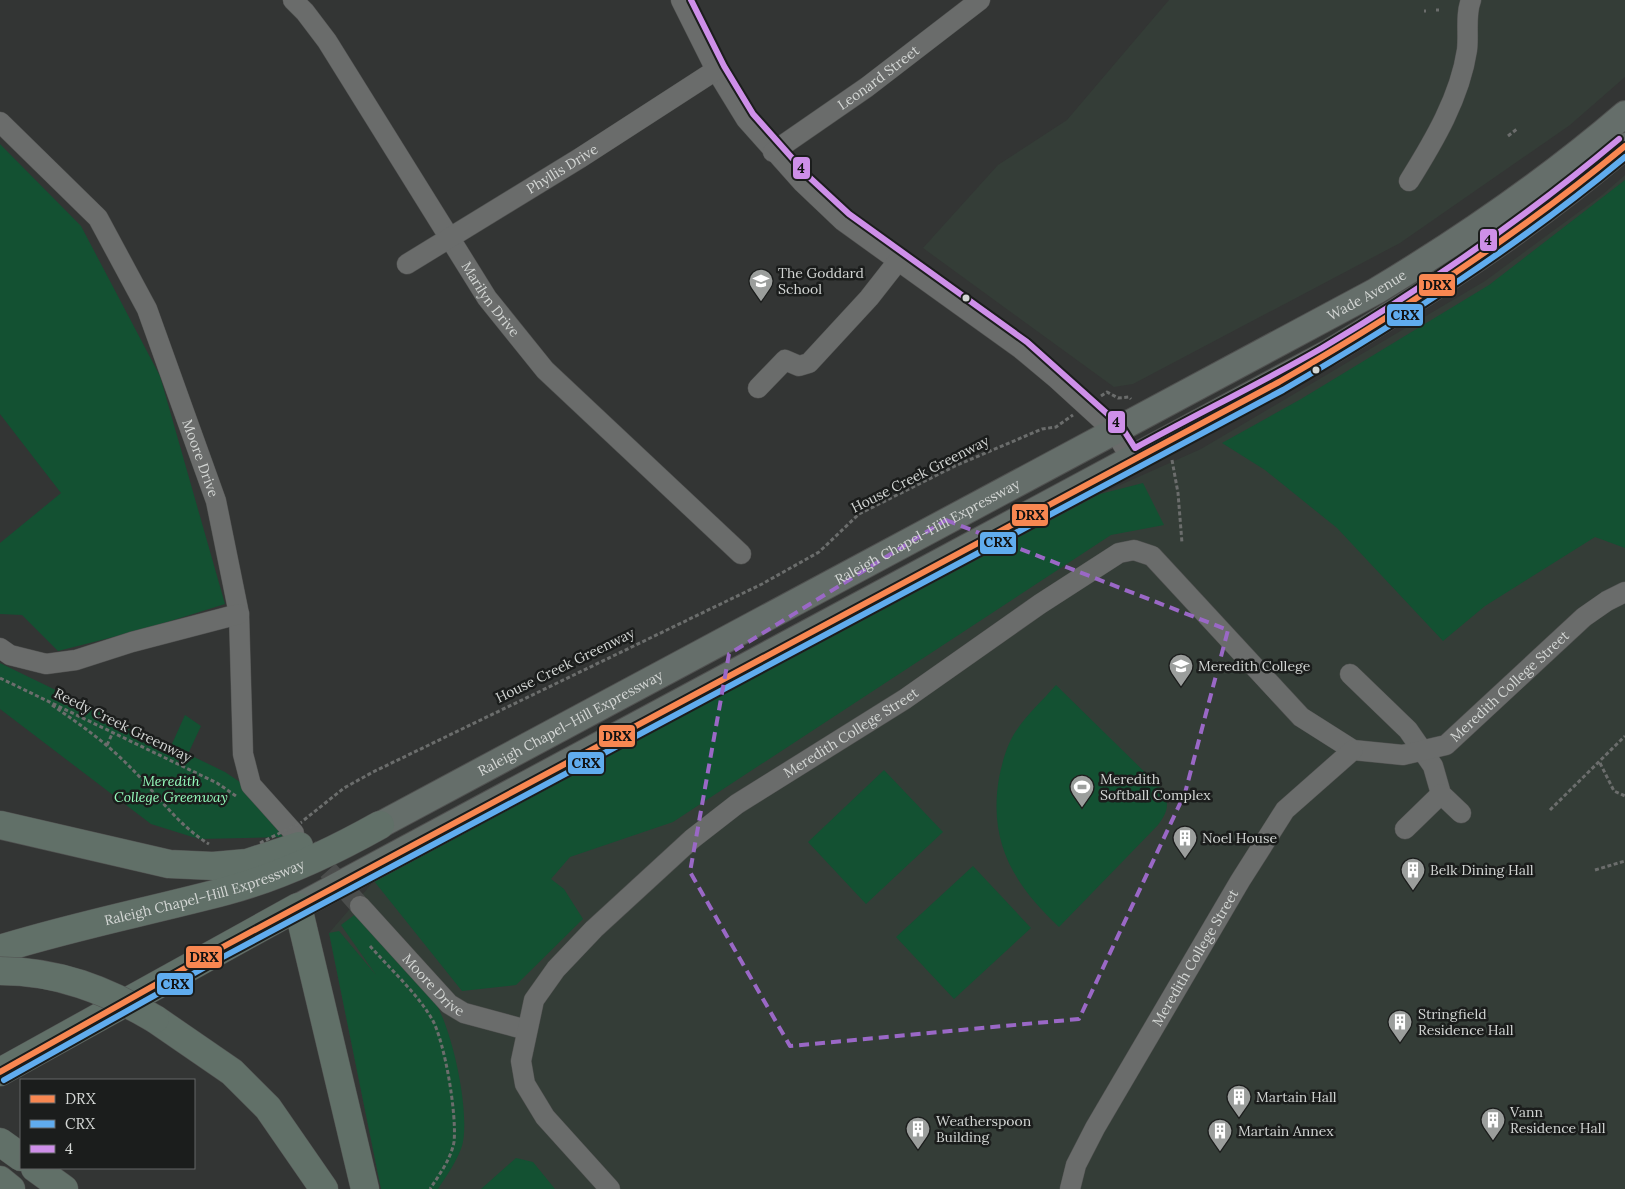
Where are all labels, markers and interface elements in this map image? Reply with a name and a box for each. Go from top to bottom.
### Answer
street label: Leonard Street [834,41,923,114]
street label: Phyllis Drive [523,140,602,198]
line badge: 4 [792,156,811,180]
text: 4 [797,159,805,177]
line badge: 4 [1479,228,1498,252]
text: 4 [1484,231,1492,249]
street label: Marilyn Drive [458,258,524,341]
place label: The Goddard School [778,264,864,298]
street label: Wade Avenue [1324,265,1410,324]
school or university icon: The Goddard School [748,268,774,302]
line badge: DRX [1418,273,1456,297]
text: DRX [1422,276,1452,294]
unlabelled marker [961,293,971,303]
line badge: CRX [1386,303,1424,327]
text: CRX [1391,306,1420,324]
unlabelled marker [1311,365,1321,375]
line badge: 4 [1107,410,1126,434]
text: 4 [1112,413,1120,431]
street label: Moore Drive [178,417,223,500]
street label: House Creek Greenway [848,431,993,517]
street label: Raleigh Chapel–Hill Expressway [832,474,1023,589]
line badge: DRX [1011,503,1049,527]
text: DRX [1015,506,1045,524]
line badge: CRX [979,531,1017,555]
text: CRX [984,533,1013,551]
street label: House Creek Greenway [493,623,638,707]
street label: Meredith College Street [1446,626,1573,746]
school or university icon: Meredith College [1168,653,1194,687]
place label: Meredith College [1198,657,1311,675]
street label: Raleigh Chapel–Hill Expressway [475,666,667,780]
street label: Meredith College Street [780,683,922,782]
street label: Reedy Creek Greenway [51,684,195,766]
line badge: DRX [598,724,636,748]
text: DRX [602,727,632,745]
line badge: CRX [567,751,605,775]
text: CRX [572,754,601,772]
place label: Meredith Softball Complex [1100,770,1211,804]
park label: Meredith College Greenway [114,772,228,806]
sports icon: Meredith Softball Complex [1069,774,1095,808]
building icon: Noel House [1172,825,1198,859]
place label: Noel House [1202,829,1277,847]
street label: Raleigh Chapel–Hill Expressway [102,855,308,929]
building icon: Belk Dining Hall [1400,857,1426,891]
place label: Belk Dining Hall [1430,861,1534,879]
street label: Meredith College Street [1148,885,1243,1029]
line badge: DRX [185,945,223,969]
text: DRX [189,948,219,966]
street label: Moore Drive [399,950,468,1020]
line badge: CRX [156,972,194,996]
text: CRX [161,975,190,993]
place label: Stringfield Residence Hall [1418,1005,1514,1039]
building icon: Stringfield Residence Hall [1387,1009,1413,1043]
legend [20,1079,195,1169]
building icon: Martain Hall [1226,1084,1252,1118]
place label: Martain Hall [1256,1088,1337,1106]
text: DRX [65,1089,96,1108]
place label: Vann Residence Hall [1509,1103,1606,1137]
building icon: Vann Residence Hall [1480,1107,1506,1141]
place label: Weatherspoon Building [936,1112,1032,1146]
text: CRX [65,1114,95,1133]
building icon: Weatherspoon Building [905,1116,931,1150]
building icon: Martain Annex [1207,1118,1233,1152]
place label: Martain Annex [1238,1122,1334,1140]
text: 4 [65,1139,73,1158]

